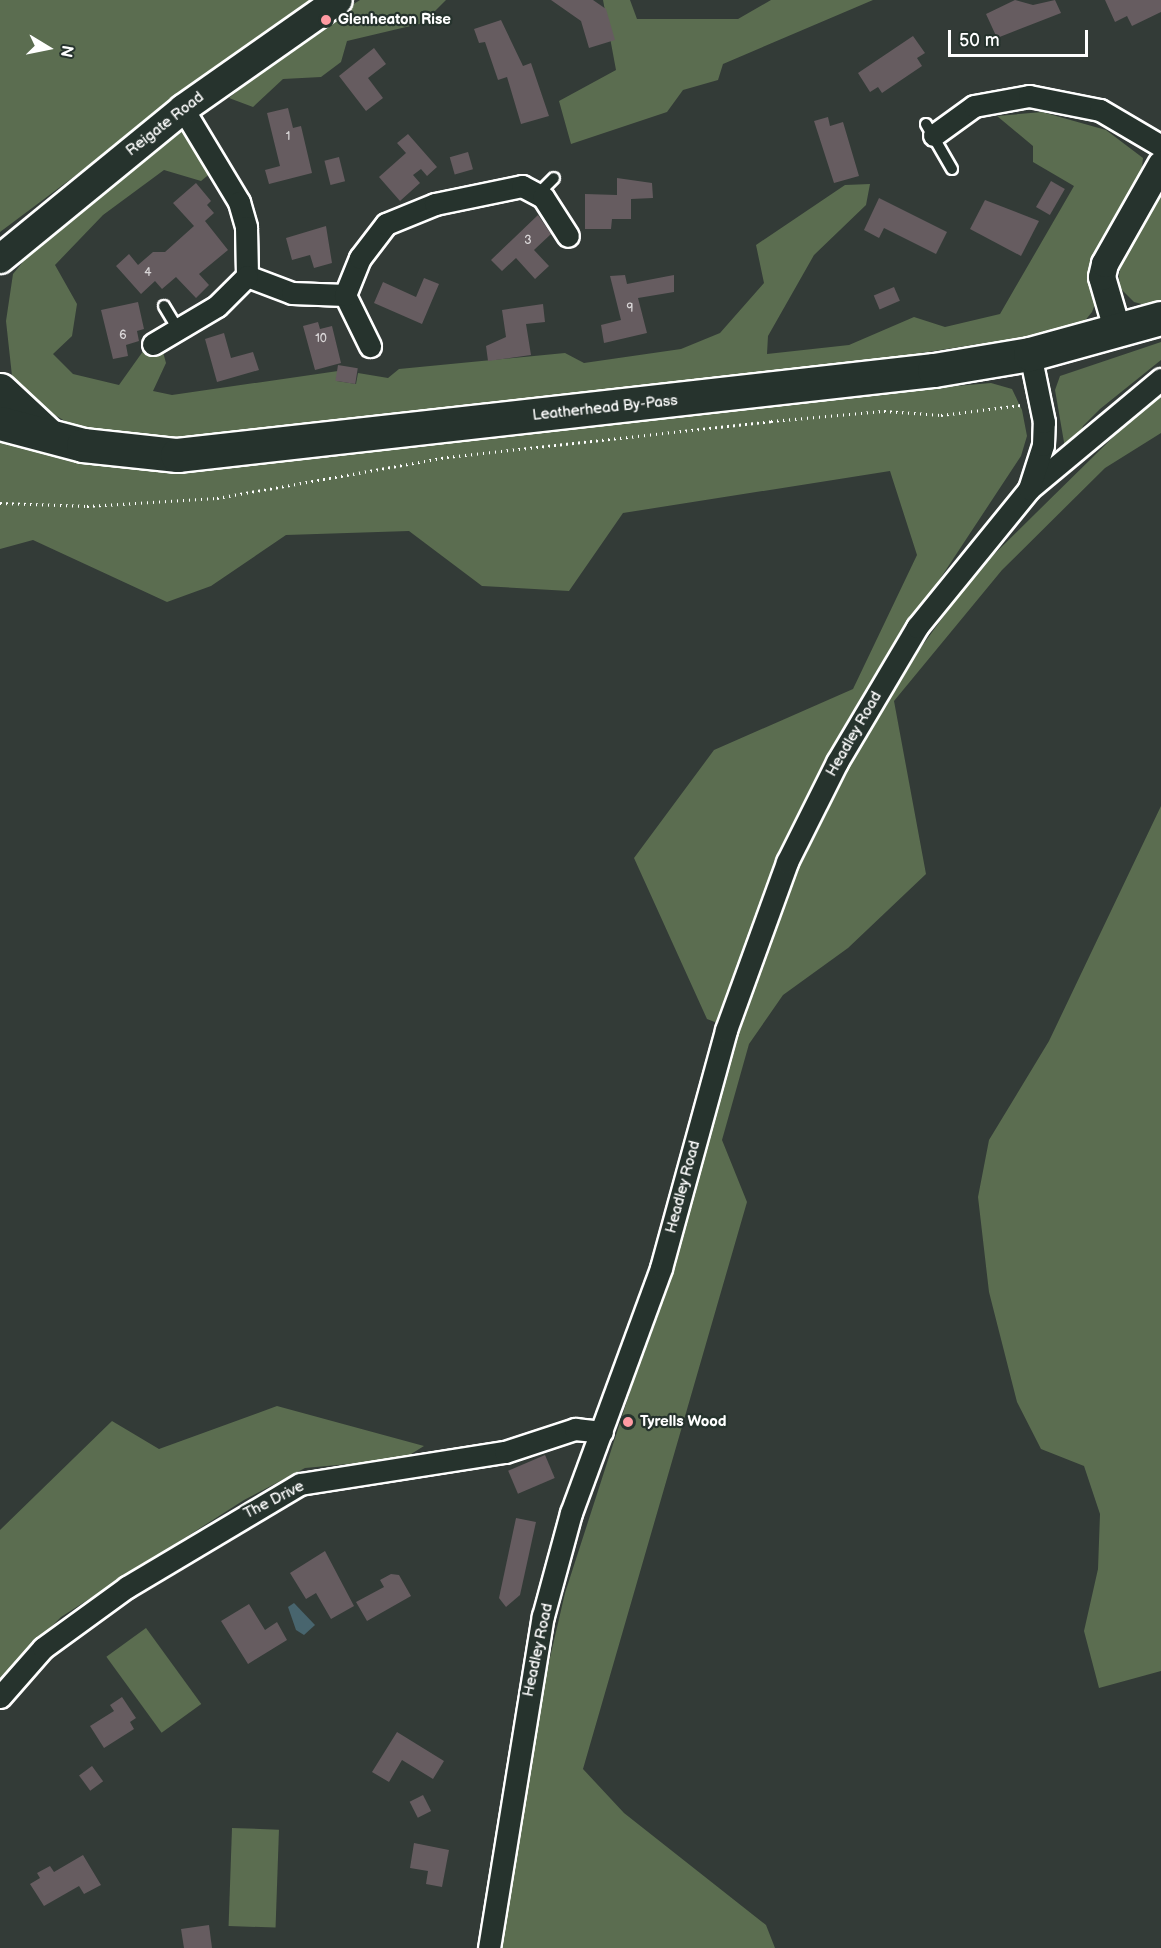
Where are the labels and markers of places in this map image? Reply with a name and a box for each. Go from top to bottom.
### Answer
place label: Glenheaton Rise [338,11,451,29]
marker: Glenheaton Rise [319,13,333,27]
place label: Tyrells Wood [640,1413,727,1431]
marker: Tyrells Wood [621,1415,635,1429]

